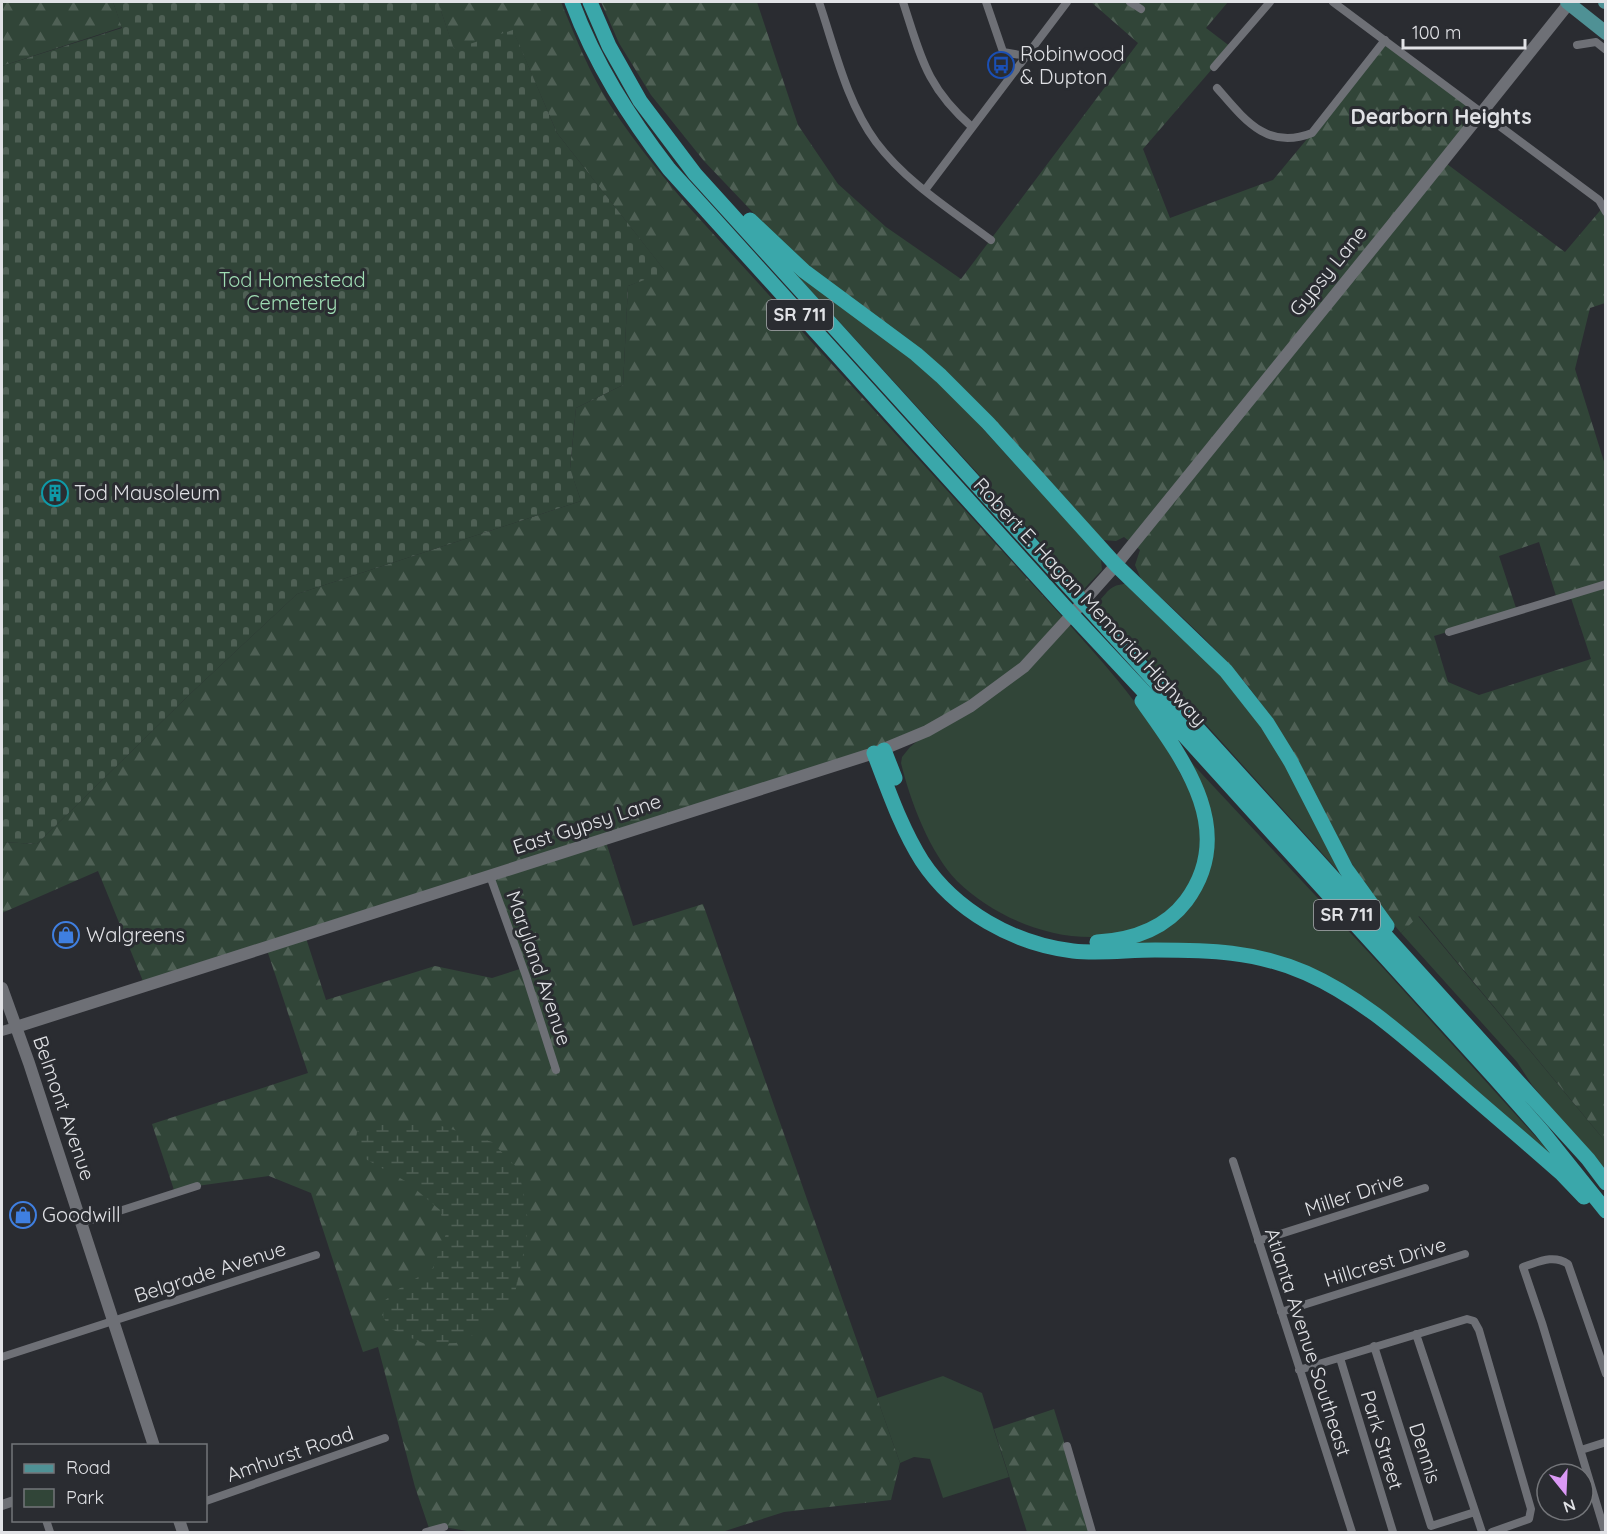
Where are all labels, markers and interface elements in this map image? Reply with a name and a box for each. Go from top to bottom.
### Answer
scale bar [1403,12,1524,50]
text: 100 m [1412,21,1461,44]
place label: Robinwood & Dupton [1020,41,1125,89]
bus stop icon: Robinwood & Dupton [986,50,1016,80]
district label: Dearborn Heights [1350,103,1532,129]
street label: Gypsy Lane [1284,220,1372,321]
park label: Tod Homestead Cemetery [218,267,366,315]
road number: SR 711 [767,300,833,330]
street label: Robert E. Hagan Memorial Highway [968,472,1212,731]
building icon: Tod Mausoleum [40,478,70,508]
place label: Tod Mausoleum [74,480,220,505]
street label: East Gypsy Lane [510,788,664,859]
street label: Maryland Avenue [501,887,578,1048]
road number: SR 711 [1314,900,1380,930]
shop icon: Walgreens [51,920,81,950]
place label: Walgreens [86,922,185,947]
street label: Belmont Avenue [28,1032,101,1183]
street label: Miller Drive [1301,1166,1406,1221]
shop icon: Goodwill [8,1200,38,1230]
place label: Goodwill [42,1202,121,1227]
street label: Atlanta Avenue Southeast [1260,1225,1357,1459]
street label: Hillcrest Drive [1321,1231,1449,1292]
street label: Belgrade Avenue [131,1235,289,1308]
street label: Park Street [1356,1387,1409,1493]
street label: Dennis [1404,1419,1447,1486]
street label: Amhurst Road [223,1420,357,1487]
legend [12,1444,207,1522]
text: Road [66,1456,111,1479]
north arrow [1535,1462,1595,1522]
text: Park [66,1486,104,1509]
text: N [1561,1495,1578,1518]

